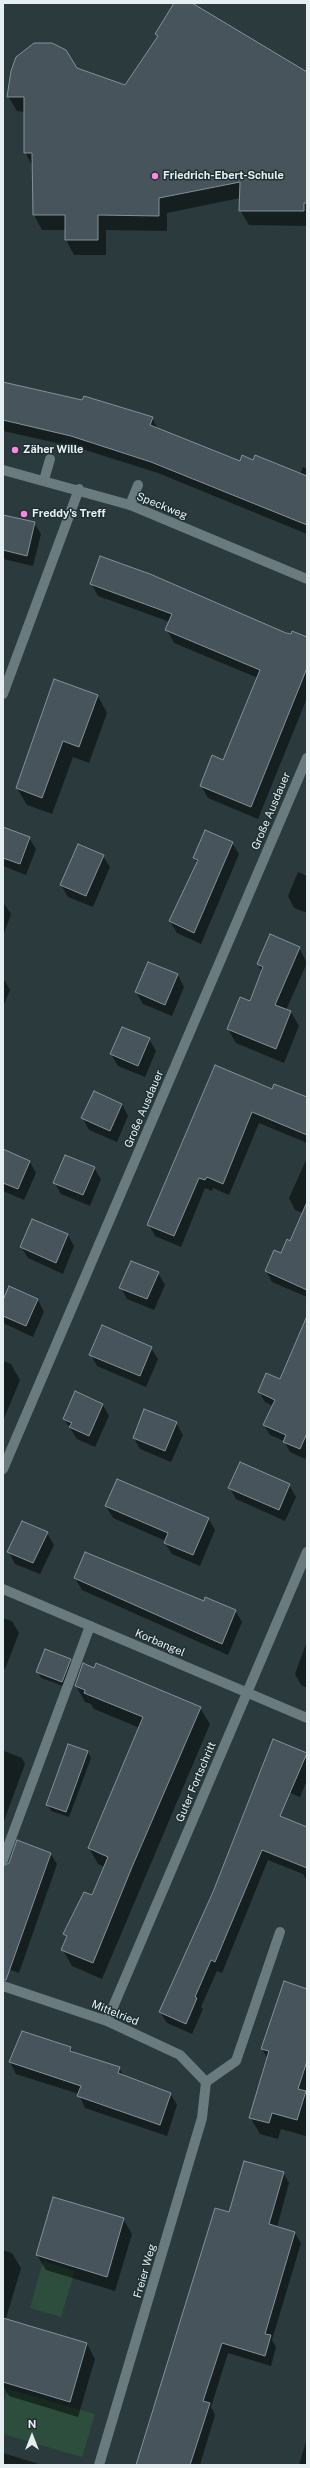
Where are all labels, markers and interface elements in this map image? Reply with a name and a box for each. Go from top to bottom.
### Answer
place label: Friedrich-Ebert-Schule [163,169,284,183]
marker: Friedrich-Ebert-Schule [150,171,160,181]
place label: Zäher Wille [23,443,83,457]
marker: Zäher Wille [10,445,20,455]
street label: Speckweg [135,490,189,522]
place label: Freddy's Treff [32,507,106,521]
marker: Freddy's Treff [19,509,29,519]
street label: Große Ausdauer [249,770,293,852]
street label: Große Ausdauer [122,1068,166,1150]
street label: Korbangel [133,1627,187,1659]
street label: Guter Fortschritt [173,1740,219,1824]
street label: Mittelried [90,1998,140,2028]
street label: Freier Weg [131,2242,159,2300]
north arrow [12,2416,52,2456]
text: N [28,2418,36,2430]

